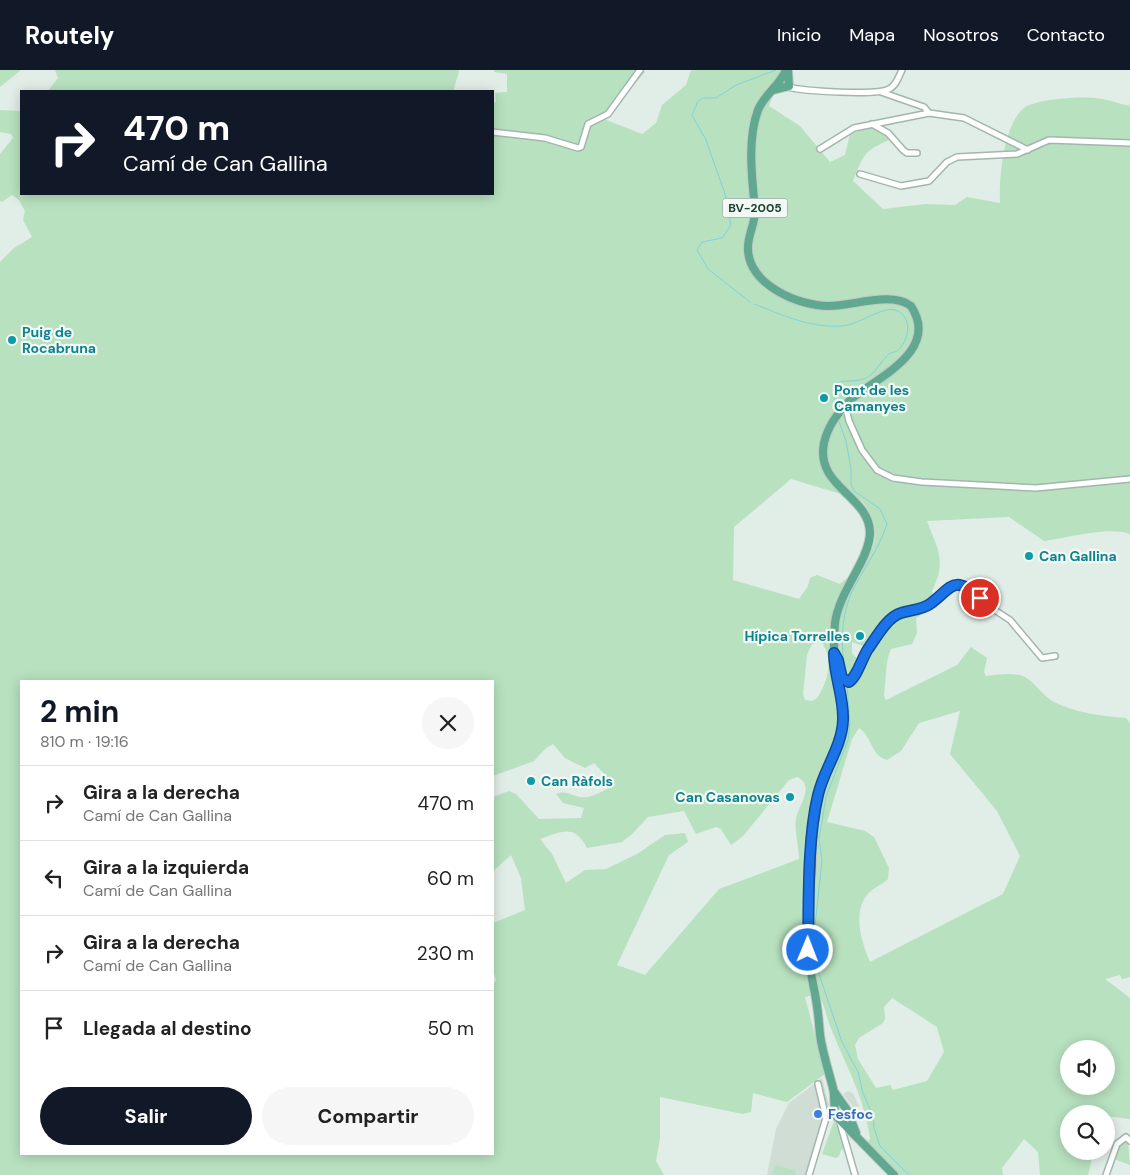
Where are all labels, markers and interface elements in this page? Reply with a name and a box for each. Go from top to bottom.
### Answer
text: Routely [25,20,114,51]
text: Inicio [777,23,821,47]
text: Mapa [849,23,895,47]
text: Nosotros [923,23,999,47]
text: Contacto [1027,23,1105,47]
text: 470 m [123,105,230,151]
icon: right [40,110,105,175]
text: Camí de Can Gallina [123,149,328,178]
road number: BV-2005 [722,198,788,218]
place label: Puig de Rocabruna [22,323,96,357]
marker: Puig de Rocabruna [6,334,18,346]
place label: Pont de les Camanyes [834,381,909,415]
marker: Pont de les Camanyes [818,392,830,404]
place label: Can Gallina [1039,547,1117,565]
marker: Can Gallina [1023,550,1035,562]
pin [959,577,1001,619]
icon: arrive [966,584,994,612]
place label: Hípica Torrelles [745,627,850,645]
marker: Hípica Torrelles [854,630,866,642]
text: 2 min [40,692,119,731]
button: close [422,697,474,749]
text: 810 m · 19:16 [40,731,129,752]
place label: Can Ràfols [541,772,613,790]
marker: Can Ràfols [525,775,537,787]
text: Gira a la derecha [83,780,240,805]
place label: Can Casanovas [675,788,780,806]
icon: right [40,789,68,817]
text: 470 m [418,791,474,816]
marker: Can Casanovas [784,791,796,803]
text: Camí de Can Gallina [83,805,232,826]
text: Gira a la izquierda [83,855,249,880]
icon: left [40,864,68,892]
text: 60 m [427,866,474,891]
text: Camí de Can Gallina [83,880,232,901]
position arrow [781,923,833,975]
text: Gira a la derecha [83,930,240,955]
icon: right [40,939,68,967]
text: 230 m [417,941,474,966]
text: Camí de Can Gallina [83,955,232,976]
icon: arrive [40,1014,68,1042]
text: Llegada al destino [83,1016,252,1041]
text: 50 m [427,1016,474,1041]
map controls [1060,1040,1115,1160]
button: sound [1060,1040,1115,1095]
button: Salir [40,1087,252,1145]
button: Compartir [262,1087,474,1145]
place label: Fesfoc [828,1105,873,1123]
button: search [1060,1105,1115,1160]
marker: Fesfoc [812,1108,824,1120]

